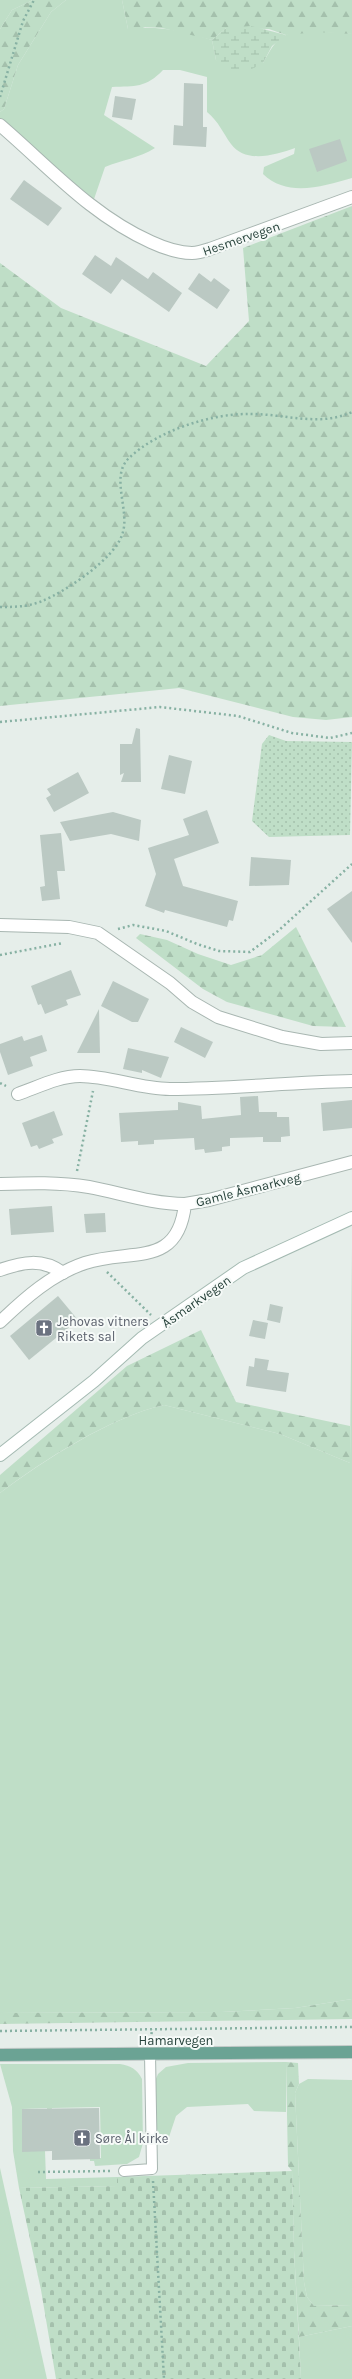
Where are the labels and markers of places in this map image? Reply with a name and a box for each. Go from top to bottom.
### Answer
place label: Jehovas vitners Rikets sal [57,1314,149,1344]
church icon: Jehovas vitners Rikets sal [34,1318,54,1338]
church icon: Søre Ål kirke [72,2128,92,2148]
place label: Søre Ål kirke [95,2130,169,2146]

